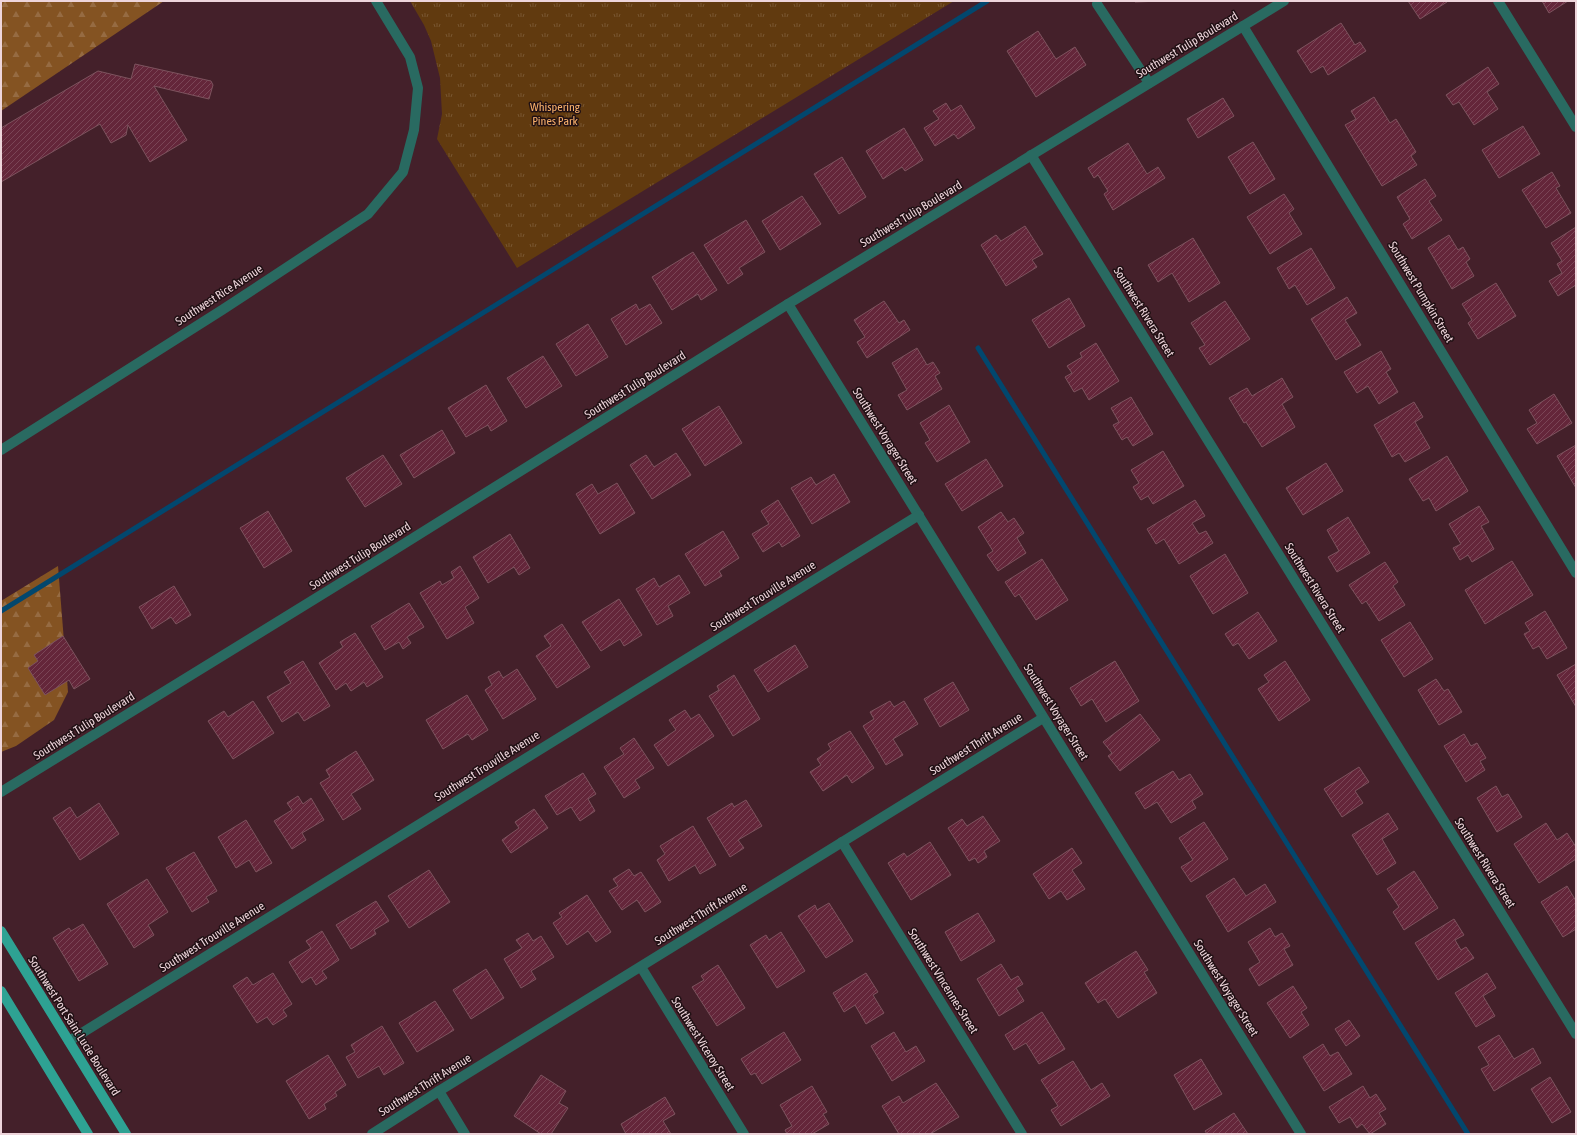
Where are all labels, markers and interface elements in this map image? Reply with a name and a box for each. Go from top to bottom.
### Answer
street label: Southwest Tulip Boulevard [1133,9,1241,81]
park label: Whispering Pines Park [530,100,581,128]
street label: Southwest Tulip Boulevard [857,178,965,250]
street label: Southwest Pumpkin Street [1385,239,1457,345]
street label: Southwest Rice Avenue [173,262,265,328]
street label: Southwest Rivera Street [1111,264,1178,360]
street label: Southwest Tulip Boulevard [582,348,688,422]
street label: Southwest Voyager Street [850,385,921,487]
street label: Southwest Tulip Boulevard [307,519,413,593]
street label: Southwest Rivera Street [1282,540,1349,636]
street label: Southwest Trouville Avenue [708,558,818,634]
street label: Southwest Voyager Street [1021,661,1092,763]
street label: Southwest Tulip Boulevard [31,689,137,763]
street label: Southwest Thrift Avenue [927,710,1025,778]
street label: Southwest Trouville Avenue [432,728,542,804]
street label: Southwest Rivera Street [1452,815,1519,911]
street label: Southwest Thrift Avenue [652,880,750,948]
street label: Southwest Trouville Avenue [157,899,267,975]
street label: Southwest Vincennes Street [905,926,981,1037]
street label: Southwest Voyager Street [1191,937,1262,1039]
street label: Southwest Port Saint Lucie Boulevard [25,954,123,1098]
street label: Southwest Viceroy Street [668,994,738,1094]
street label: Southwest Thrift Avenue [376,1051,474,1119]

